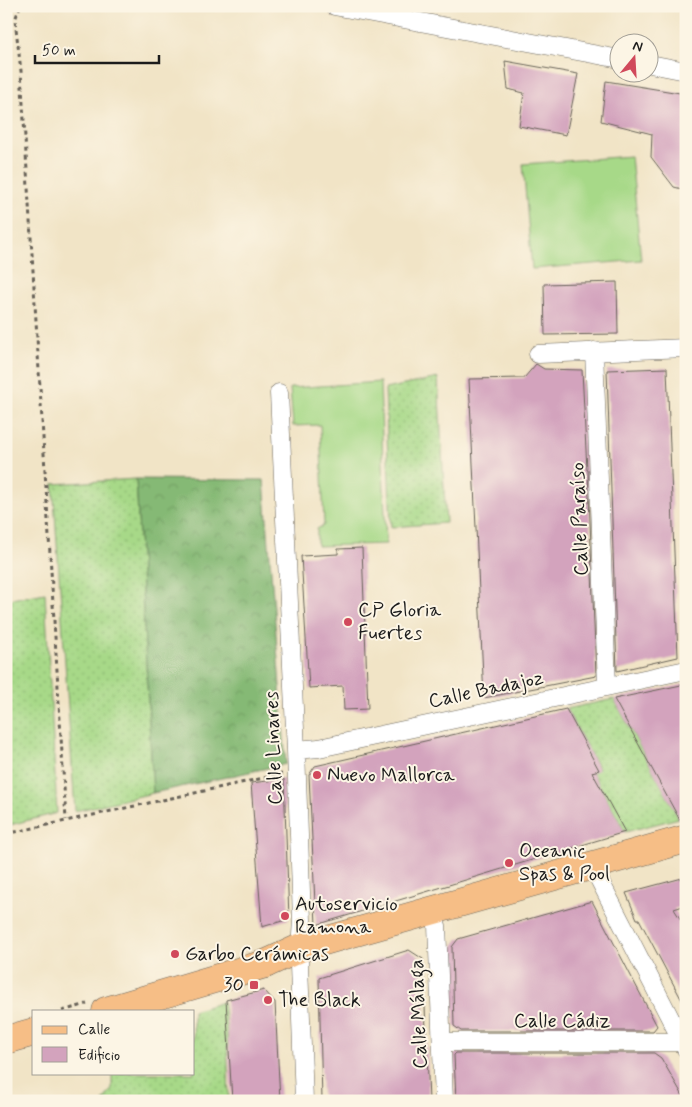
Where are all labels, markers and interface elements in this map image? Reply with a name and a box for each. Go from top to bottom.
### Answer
scale bar [35,32,159,64]
north arrow [610,32,660,82]
text: N [630,37,645,57]
text: 50 m [42,41,76,61]
street label: Calle Paraíso [565,462,595,576]
place label: CP Gloria Fuertes [358,597,442,647]
marker: CP Gloria Fuertes [342,616,354,628]
street label: Calle Badajoz [426,665,546,715]
street label: Calle Linares [259,690,289,805]
place label: Nuevo Mallorca [327,762,456,789]
marker: Nuevo Mallorca [311,769,323,781]
place label: Oceanic Spas & Pool [519,838,610,888]
marker: Oceanic Spas & Pool [503,857,515,869]
place label: Autoservicio Ramona [295,891,398,941]
marker: Autoservicio Ramona [279,910,291,922]
place label: Garbo Cerámicas [185,941,329,968]
marker: Garbo Cerámicas [169,948,181,960]
street label: Calle Málaga [404,959,436,1069]
place label: 30 [224,972,244,999]
marker: 30 [248,979,260,991]
place label: The Black [278,987,361,1014]
marker: The Black [262,994,274,1006]
street label: Calle Cádiz [514,1008,610,1035]
legend [32,1010,195,1074]
text: Calle [78,1020,110,1040]
text: Edificio [78,1046,120,1066]

